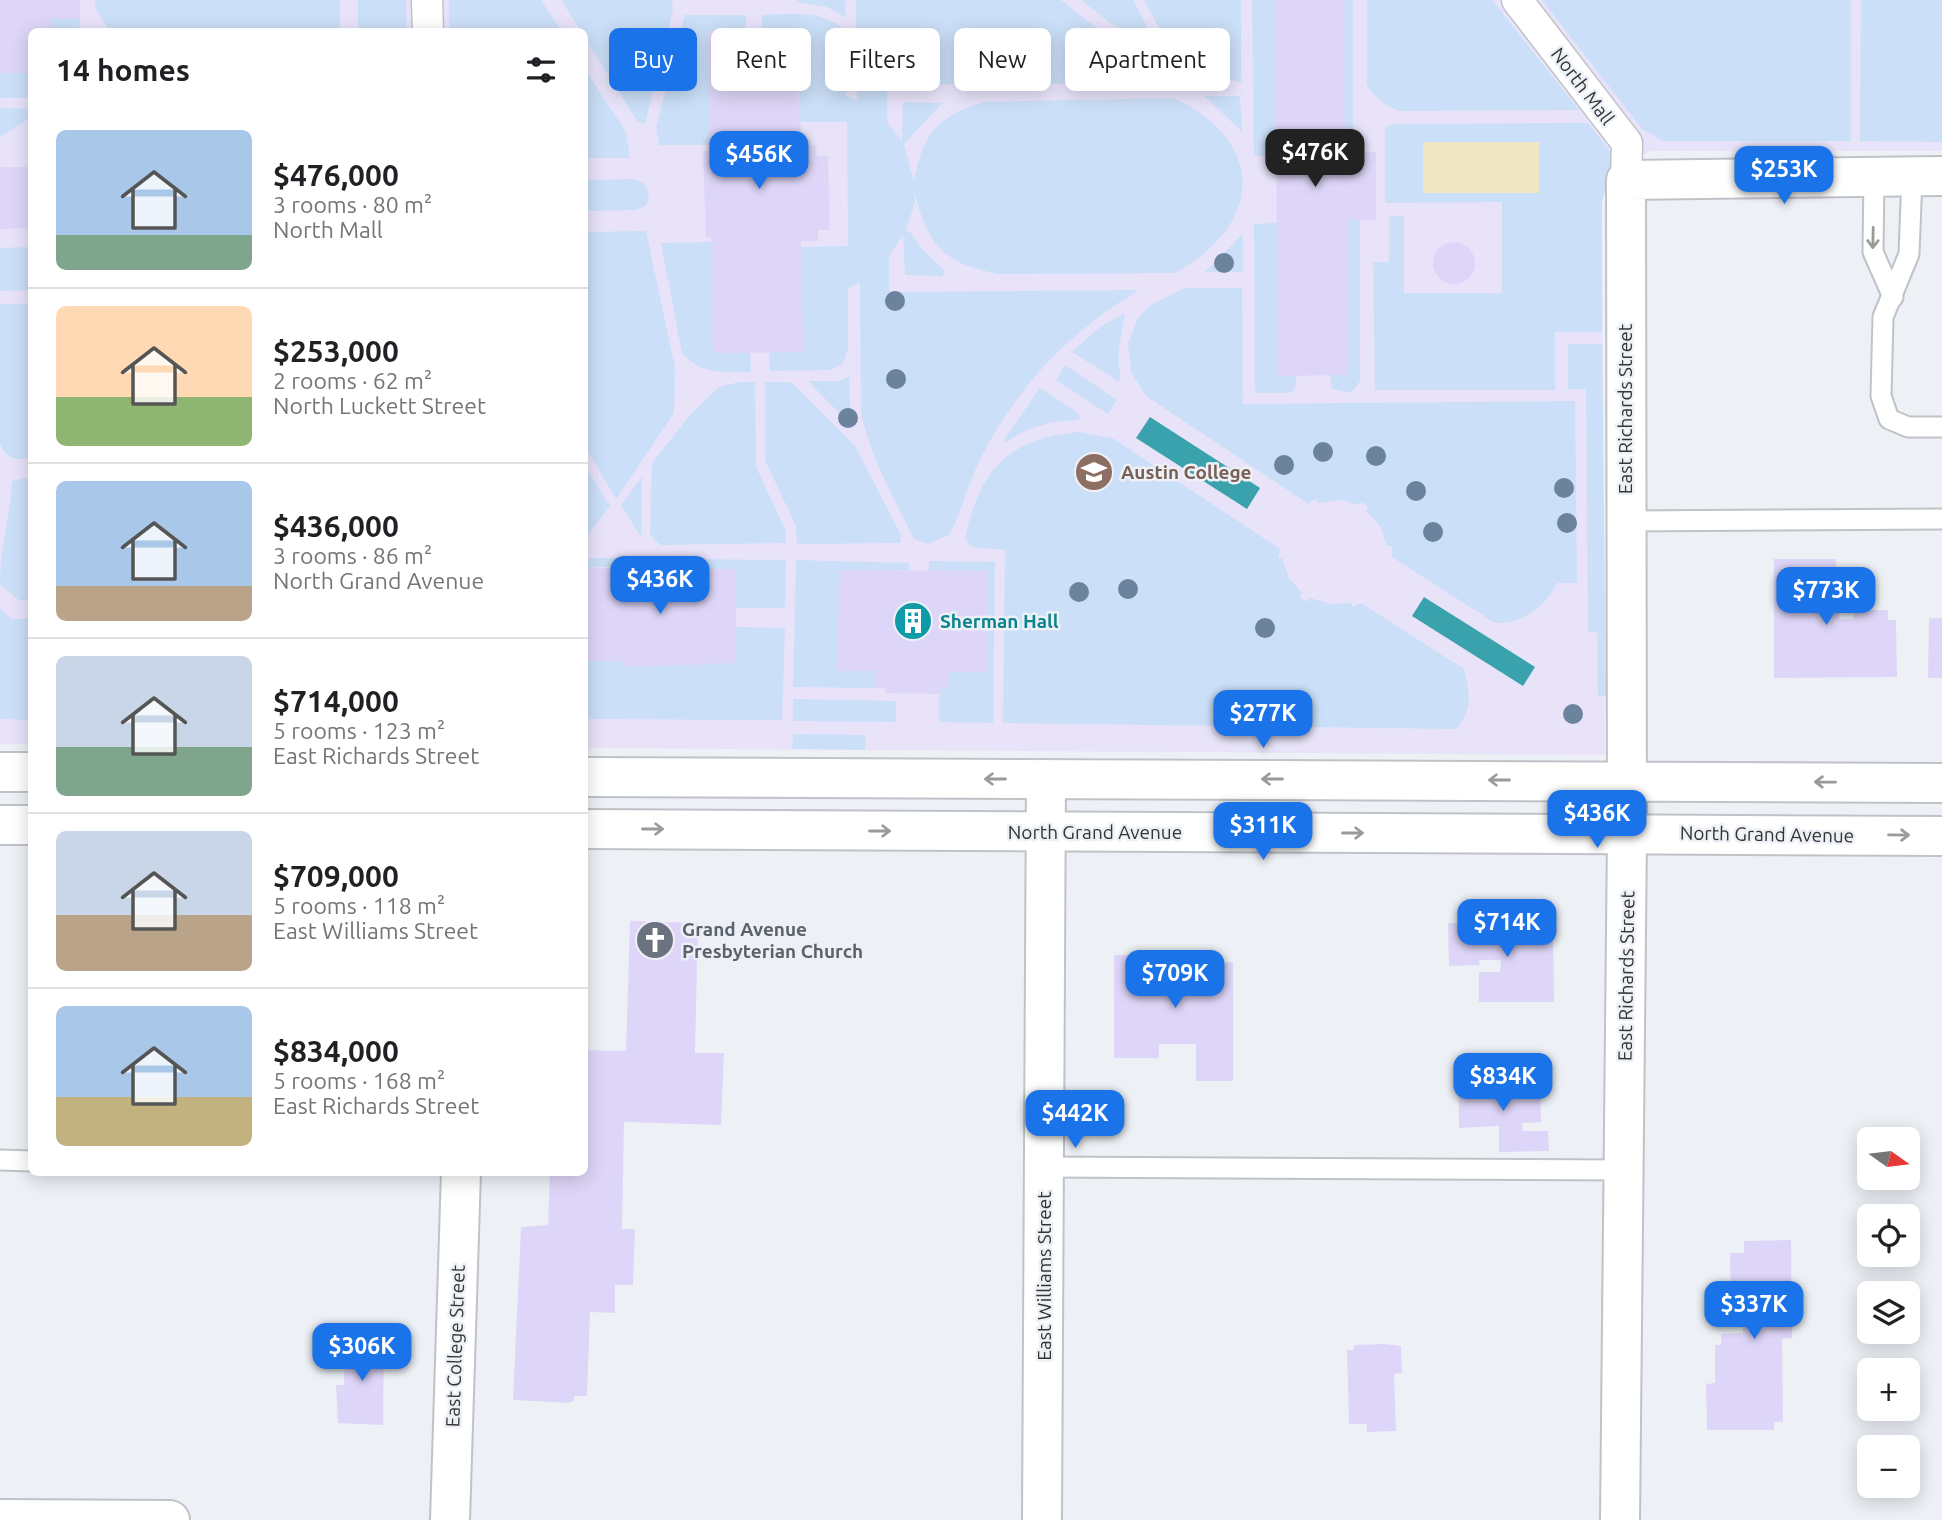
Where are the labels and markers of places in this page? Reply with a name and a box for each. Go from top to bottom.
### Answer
pin: $476K [1266,130,1364,189]
pin: $456K [710,132,808,191]
pin: $253K [1735,146,1833,206]
school or university icon: Austin College [1073,451,1115,493]
place label: Austin College [1121,461,1252,483]
pin: $436K [611,556,709,616]
pin: $773K [1777,568,1875,627]
building icon: Sherman Hall [892,600,934,642]
place label: Sherman Hall [940,610,1059,632]
pin: $277K [1214,690,1312,750]
pin: $436K [1548,790,1646,850]
pin: $311K [1214,802,1312,862]
pin: $714K [1458,900,1556,959]
place label: Grand Avenue Presbyterian Church [682,918,863,962]
church icon: Grand Avenue Presbyterian Church [634,919,676,961]
pin: $709K [1126,950,1224,1010]
pin: $834K [1454,1054,1552,1113]
pin: $442K [1026,1090,1124,1150]
pin: $337K [1705,1282,1803,1341]
pin: $306K [313,1324,411,1383]

